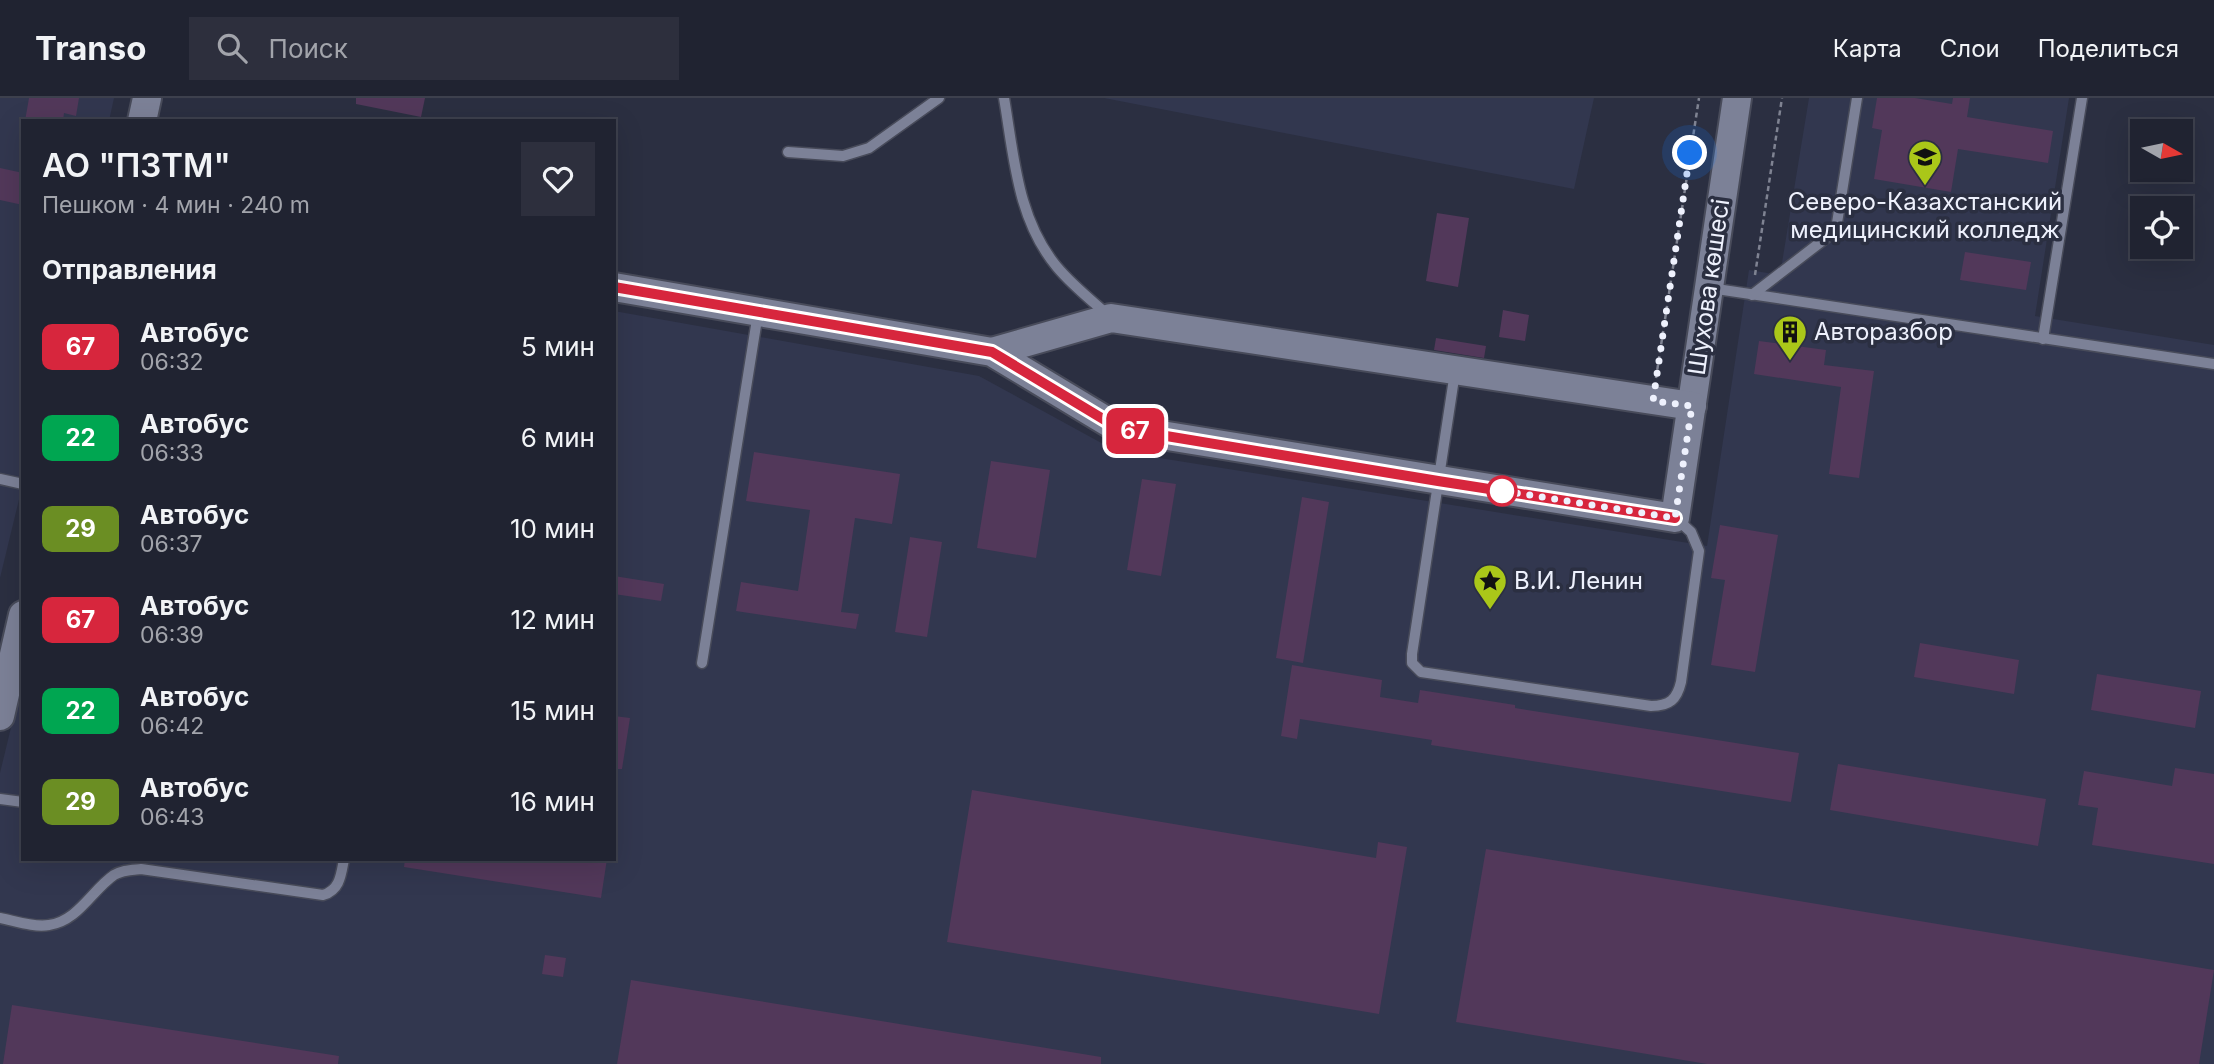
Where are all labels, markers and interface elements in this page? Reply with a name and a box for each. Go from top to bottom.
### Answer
search box [189,17,679,80]
text: Transo [35,28,147,68]
icon: search [213,29,251,67]
text: Поиск [269,33,348,64]
text: Карта [1833,34,1902,63]
text: Слои [1940,34,2000,63]
text: Поделиться [2038,34,2179,63]
north arrow [2130,119,2193,182]
map controls [2130,119,2193,259]
your location [1672,135,1707,170]
school or university icon: Северо-Казахстанский медицинский колледж [1906,138,1944,187]
button: heart [521,142,595,216]
text: АО "ПЗТМ" [42,145,231,185]
place label: Северо-Казахстанский медицинский колледж [1788,187,2062,244]
text: Пешком · 4 мин · 240 m [42,191,310,219]
button: locate [2130,196,2193,259]
street label: Шухова көшесі [1682,197,1735,377]
text: Отправления [42,254,217,285]
building icon: Авторазбор [1771,313,1809,362]
text: Автобус [140,317,249,348]
place label: Авторазбор [1814,317,1953,346]
text: 5 мин [521,331,595,362]
text: 67 [66,332,95,361]
text: 06:32 [140,348,204,376]
text: Автобус [140,408,249,439]
line badge: 67 [1104,408,1166,454]
text: 67 [1120,416,1150,445]
text: 6 мин [521,422,595,453]
text: 22 [65,423,96,452]
text: 06:33 [140,439,204,467]
unlabelled marker [1487,476,1517,506]
text: Автобус [140,499,249,530]
text: 10 мин [510,513,595,544]
text: 29 [65,514,96,543]
text: 06:37 [140,530,203,558]
place icon: В.И. Ленин [1471,562,1509,611]
place label: В.И. Ленин [1514,566,1643,595]
text: Автобус [140,590,249,621]
text: 12 мин [510,604,595,635]
text: 67 [66,605,95,634]
text: 06:39 [140,621,204,649]
text: Автобус [140,681,249,712]
text: 15 мин [511,695,595,726]
text: 22 [65,696,96,725]
text: 06:42 [140,712,204,740]
text: Автобус [140,772,249,803]
text: 16 мин [510,786,595,817]
text: 29 [65,787,96,816]
text: 06:43 [140,803,204,831]

